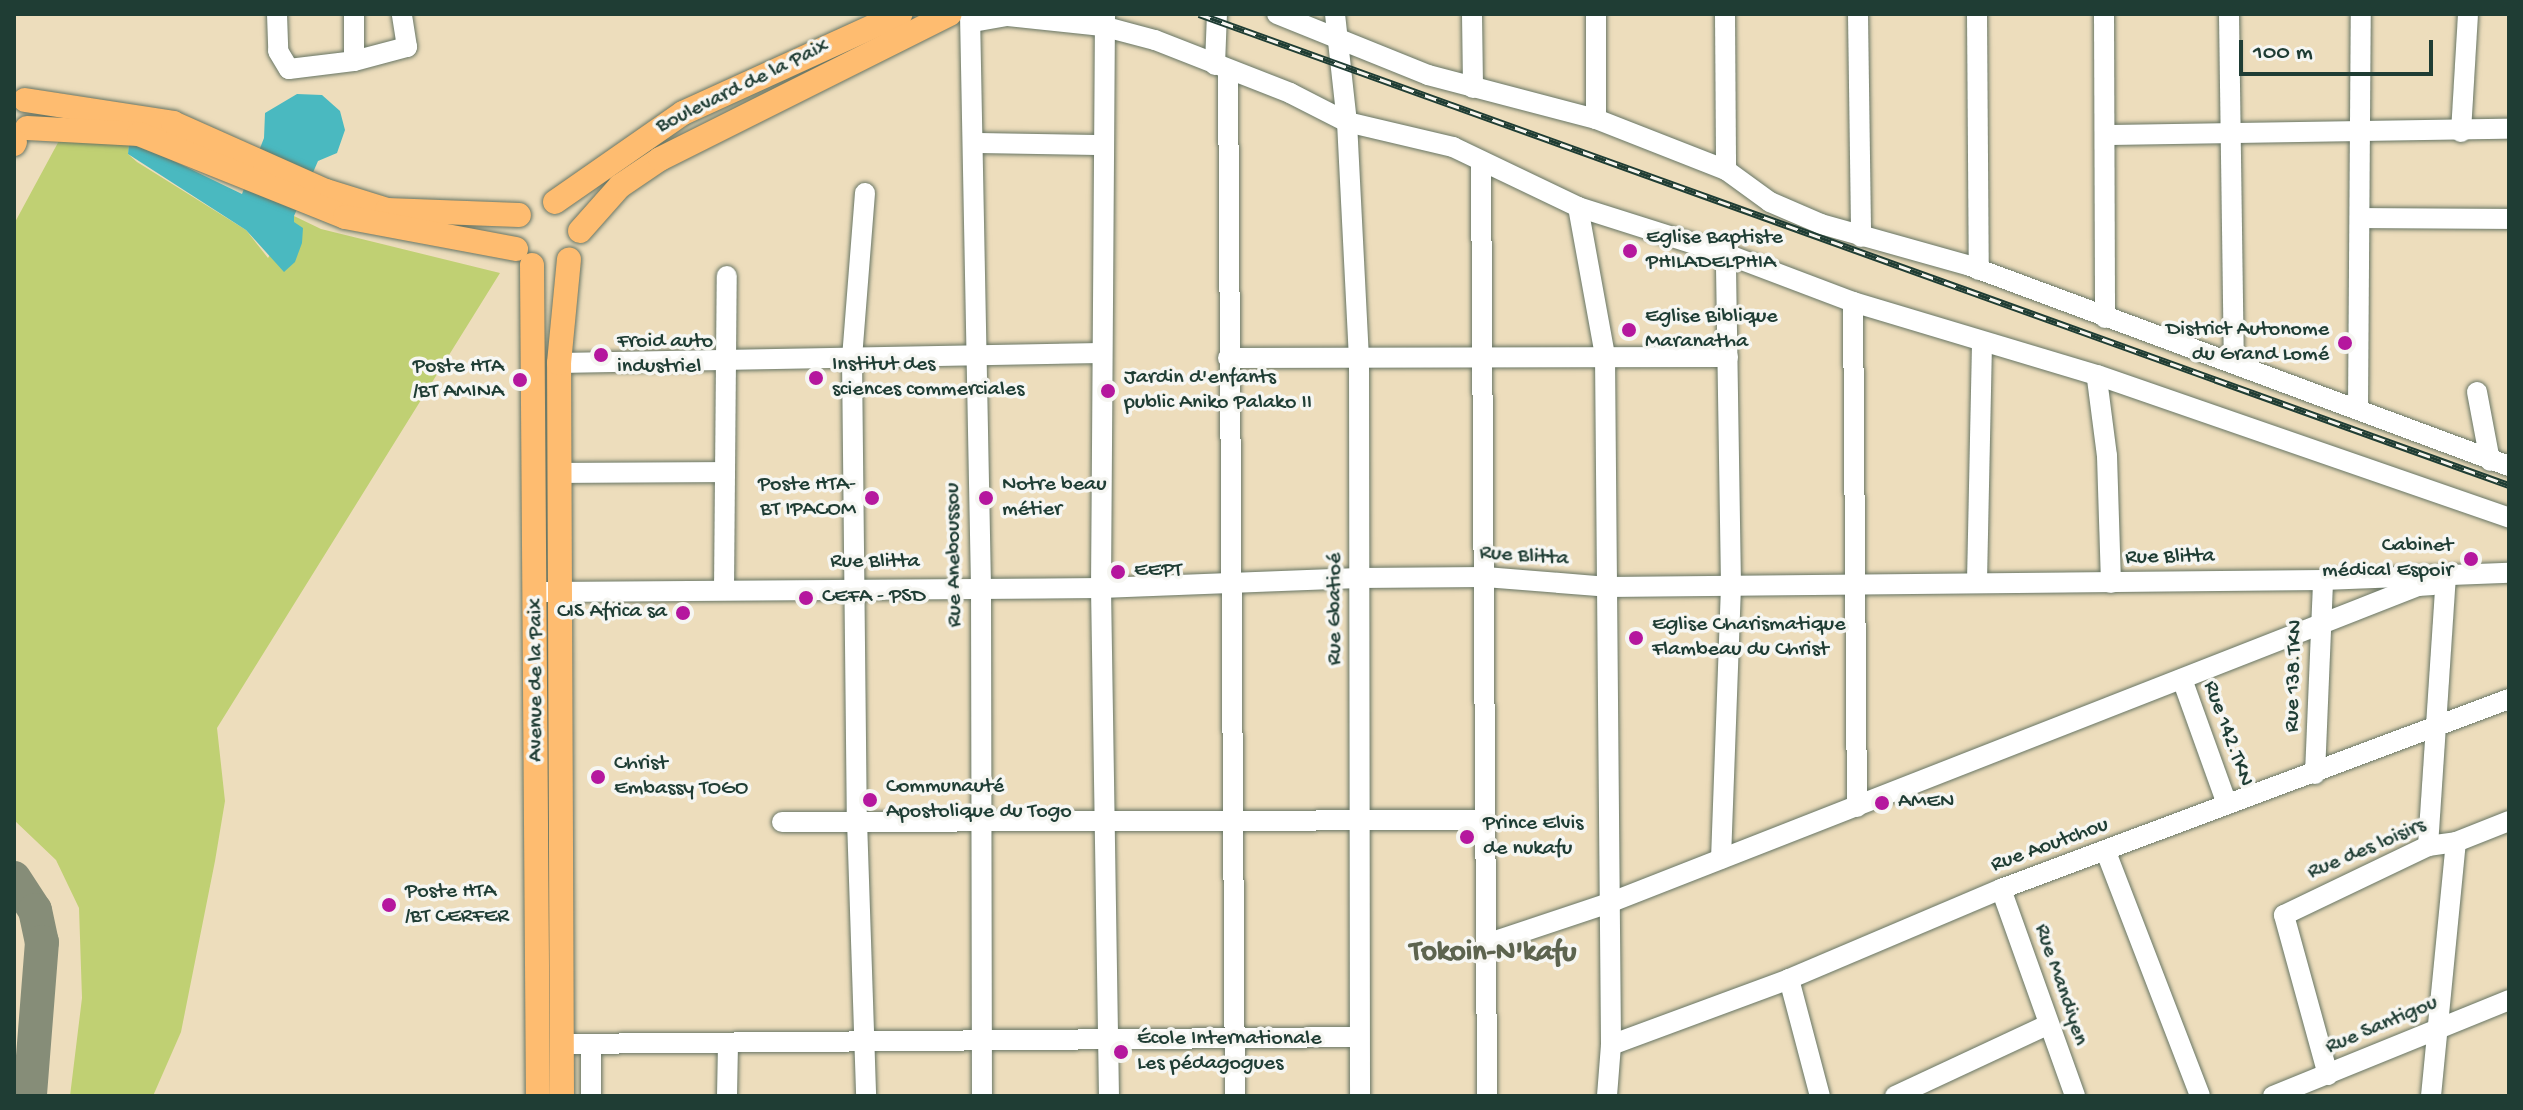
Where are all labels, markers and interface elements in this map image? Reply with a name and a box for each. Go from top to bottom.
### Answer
scale bar [2243,24,2437,74]
street label: Boulevard de la Paix [652,34,834,140]
text: 100 m [2253,39,2313,68]
place label: Eglise Baptiste PHILADELPHIA [1646,225,1783,276]
marker: Eglise Baptiste PHILADELPHIA [1621,242,1639,260]
place label: Eglise Biblique Maranatha [1645,304,1778,356]
place label: District Autonome du Grand Lomé [2166,317,2329,368]
marker: Eglise Biblique Maranatha [1620,321,1638,339]
place label: Froid auto industriel [617,329,713,380]
marker: District Autonome du Grand Lomé [2336,334,2354,352]
marker: Froid auto industriel [592,346,610,364]
place label: Institut des sciences commerciales [832,352,1024,404]
place label: Poste HTA /BT AMINA [413,354,504,406]
place label: Jardin d'enfants public Aniko Palako II [1124,365,1312,416]
marker: Institut des sciences commerciales [807,369,825,387]
marker: Poste HTA /BT AMINA [511,371,529,389]
marker: Jardin d'enfants public Aniko Palako II [1099,382,1117,400]
place label: Poste HTA- BT IPACOM [758,472,856,524]
place label: Notre beau métier [1002,472,1107,524]
street label: Rue Aneboussou [941,483,969,627]
marker: Poste HTA- BT IPACOM [863,489,881,507]
marker: Notre beau métier [977,489,995,507]
place label: Cabinet médical Espoir [2322,533,2453,584]
street label: Rue Blitta [1478,541,1570,573]
street label: Rue Blitta [2125,544,2215,572]
marker: Cabinet médical Espoir [2460,548,2482,570]
street label: Rue Blitta [830,550,920,576]
street label: Rue Gbatioé [1323,553,1349,665]
place label: EEPT [1134,559,1182,585]
marker: EEPT [1109,563,1127,581]
place label: CEFA - PSD [822,585,926,611]
marker: CEFA - PSD [797,589,815,607]
street label: Avenue de la Paix [524,598,550,762]
place label: CIS Africa sa [557,600,667,626]
marker: CIS Africa sa [674,604,692,622]
place label: Eglise Charismatique Flambeau du Christ [1652,612,1846,664]
street label: Rue 138.TKN [2280,619,2310,733]
marker: Eglise Charismatique Flambeau du Christ [1627,629,1645,647]
street label: Rue 142.TKN [2196,678,2258,790]
place label: Christ Embassy TOGO [614,751,748,802]
marker: Christ Embassy TOGO [589,768,607,786]
place label: Communauté Apostolique du Togo [886,774,1072,826]
place label: AMEN [1898,790,1954,816]
marker: Communauté Apostolique du Togo [861,791,879,809]
marker: AMEN [1873,794,1891,812]
place label: Prince Elvis de nukafu [1483,811,1583,862]
street label: Rue Aoutchou [1988,813,2112,879]
street label: Rue des loisirs [2304,813,2430,887]
marker: Prince Elvis de nukafu [1458,828,1476,846]
place label: Poste HTA /BT CERFER [405,879,509,930]
marker: Poste HTA /BT CERFER [380,896,398,914]
street label: Rue Mandiyen [2027,921,2093,1049]
district label: Tokoin-N'kafu [1410,936,1576,972]
street label: Rue Santigou [2322,991,2442,1061]
place label: École Internationale Les pédagogues [1137,1026,1322,1078]
marker: École Internationale Les pédagogues [1112,1043,1130,1061]

